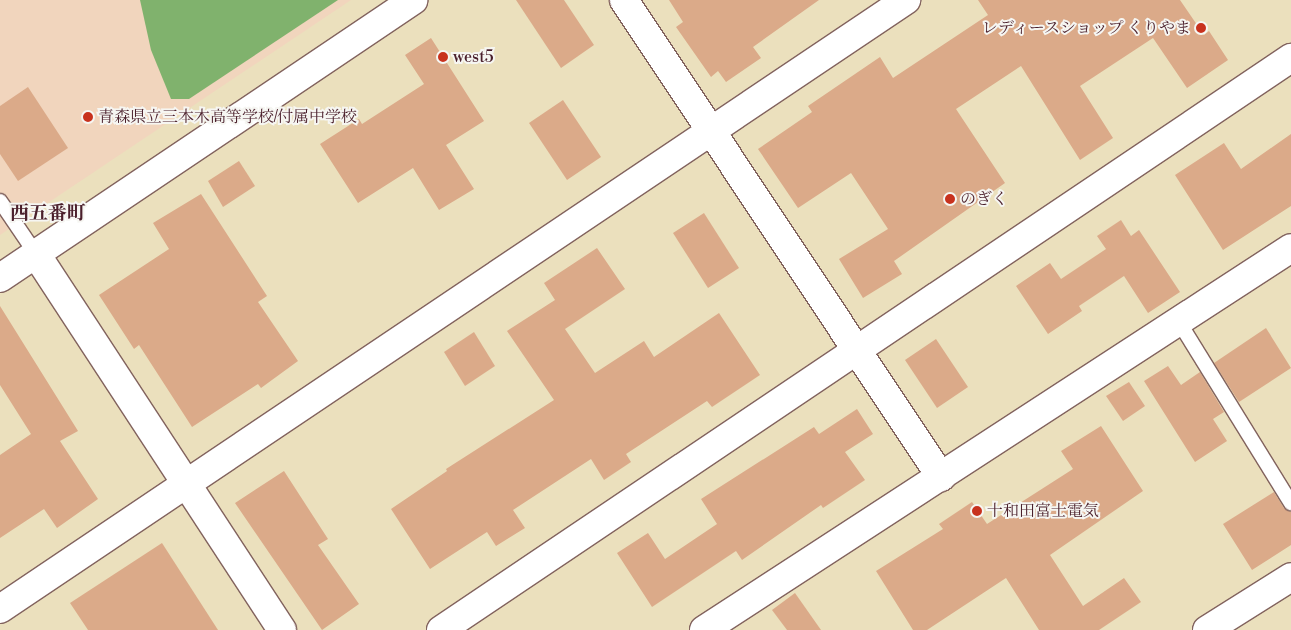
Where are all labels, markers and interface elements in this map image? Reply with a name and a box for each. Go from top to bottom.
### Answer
place label: レディースショップ くりやま [980,18,1191,38]
marker: レディースショップ くりやま [1195,22,1207,34]
place label: west5 [453,47,494,67]
marker: west5 [437,51,449,63]
place label: 青森県立三本木高等学校/付属中学校 [98,107,357,127]
marker: 青森県立三本木高等学校/付属中学校 [82,111,94,123]
place label: のぎく [960,189,1008,209]
marker: のぎく [944,193,956,205]
district label: 西五番町 [10,203,86,225]
place label: 十和田富士電気 [987,501,1099,521]
marker: 十和田富士電気 [971,505,983,517]

